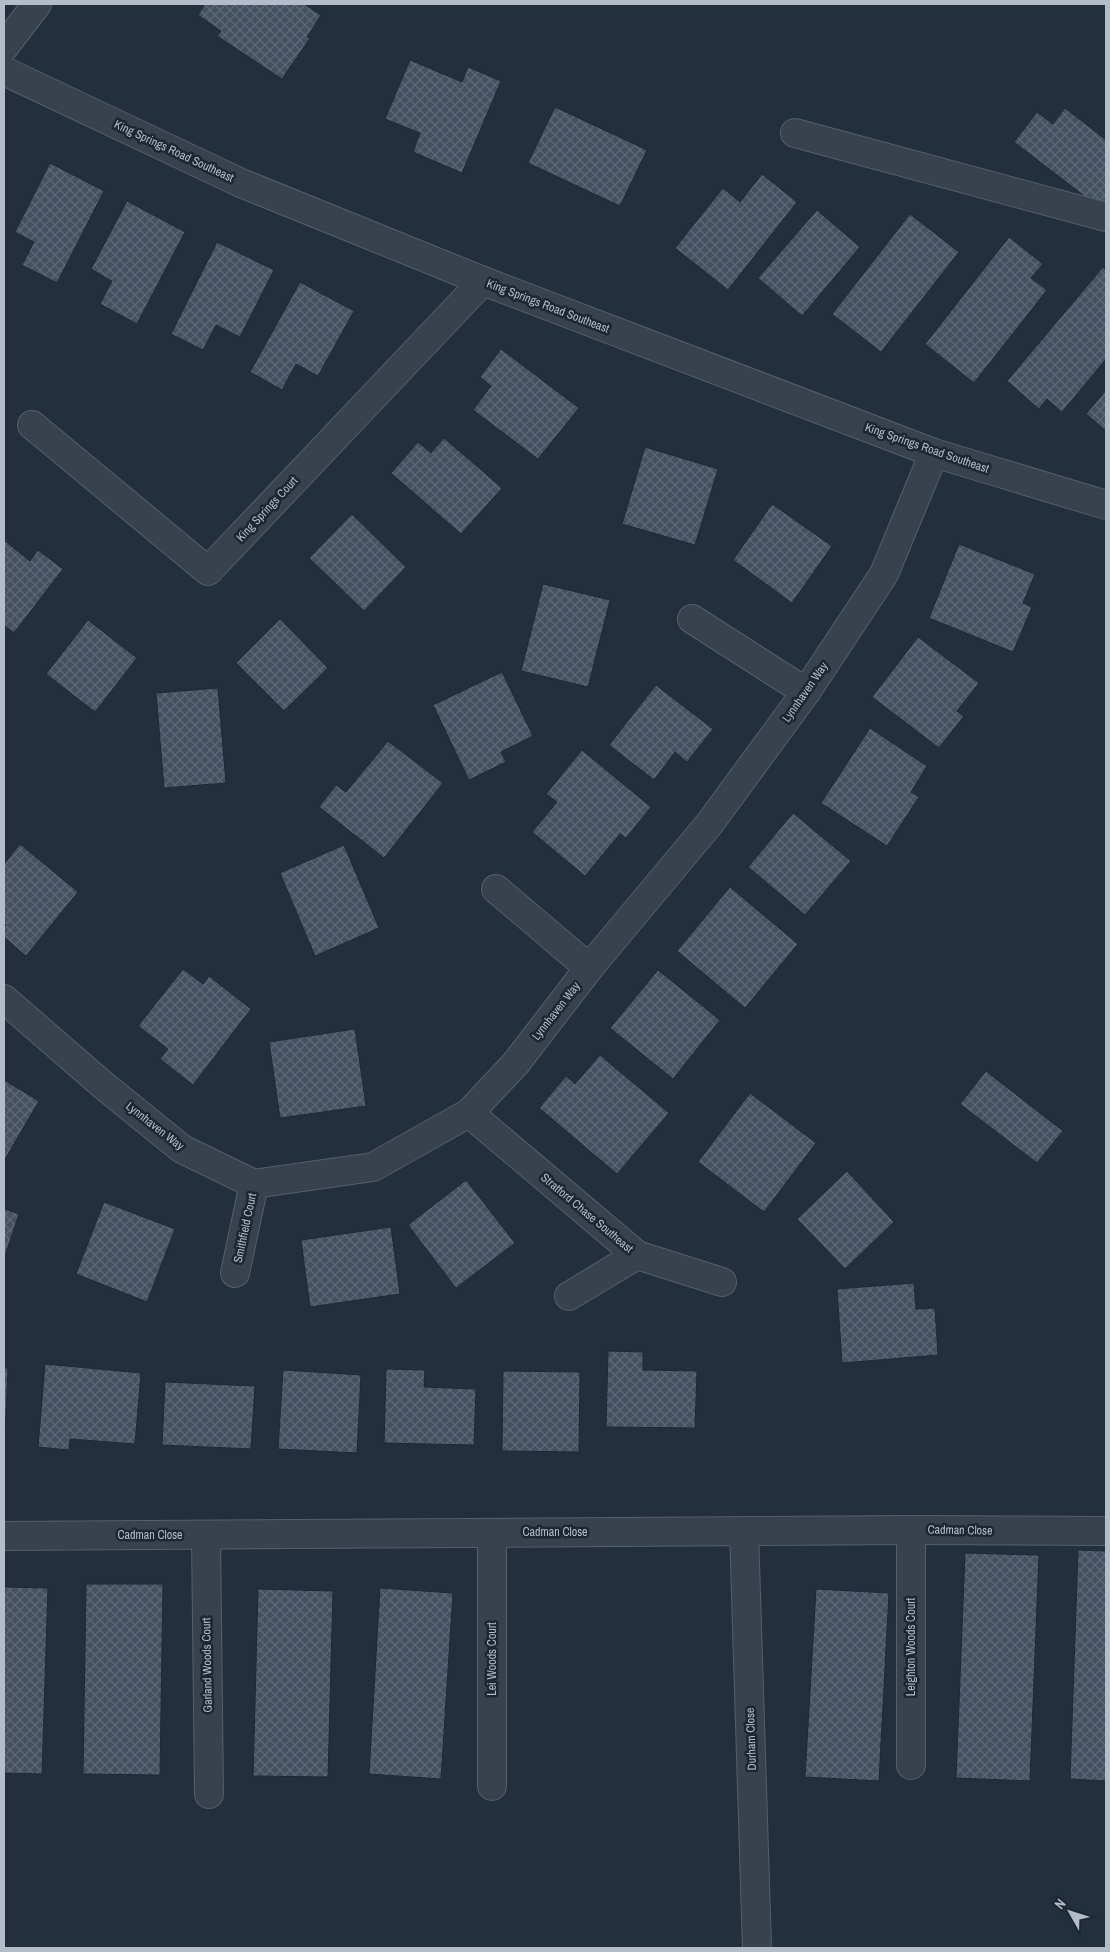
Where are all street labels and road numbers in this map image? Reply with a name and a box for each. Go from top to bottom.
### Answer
street label: King Springs Road Southeast [112,116,237,186]
street label: King Springs Road Southeast [484,275,612,337]
street label: King Springs Road Southeast [863,419,991,477]
street label: King Springs Court [233,473,302,545]
street label: Lynnhaven Way [778,659,832,725]
street label: Lynnhaven Way [528,978,584,1043]
street label: Lynnhaven Way [123,1098,188,1154]
street label: Stratford Chase Southeast [537,1170,637,1257]
street label: Smithfield Court [230,1191,260,1264]
street label: Cadman Close [927,1521,993,1539]
street label: Cadman Close [522,1524,588,1540]
street label: Cadman Close [117,1527,183,1543]
street label: Leighton Woods Court [903,1598,919,1696]
street label: Garland Woods Court [198,1617,216,1713]
street label: Lei Woods Court [484,1622,500,1696]
street label: Durham Close [742,1707,760,1771]

